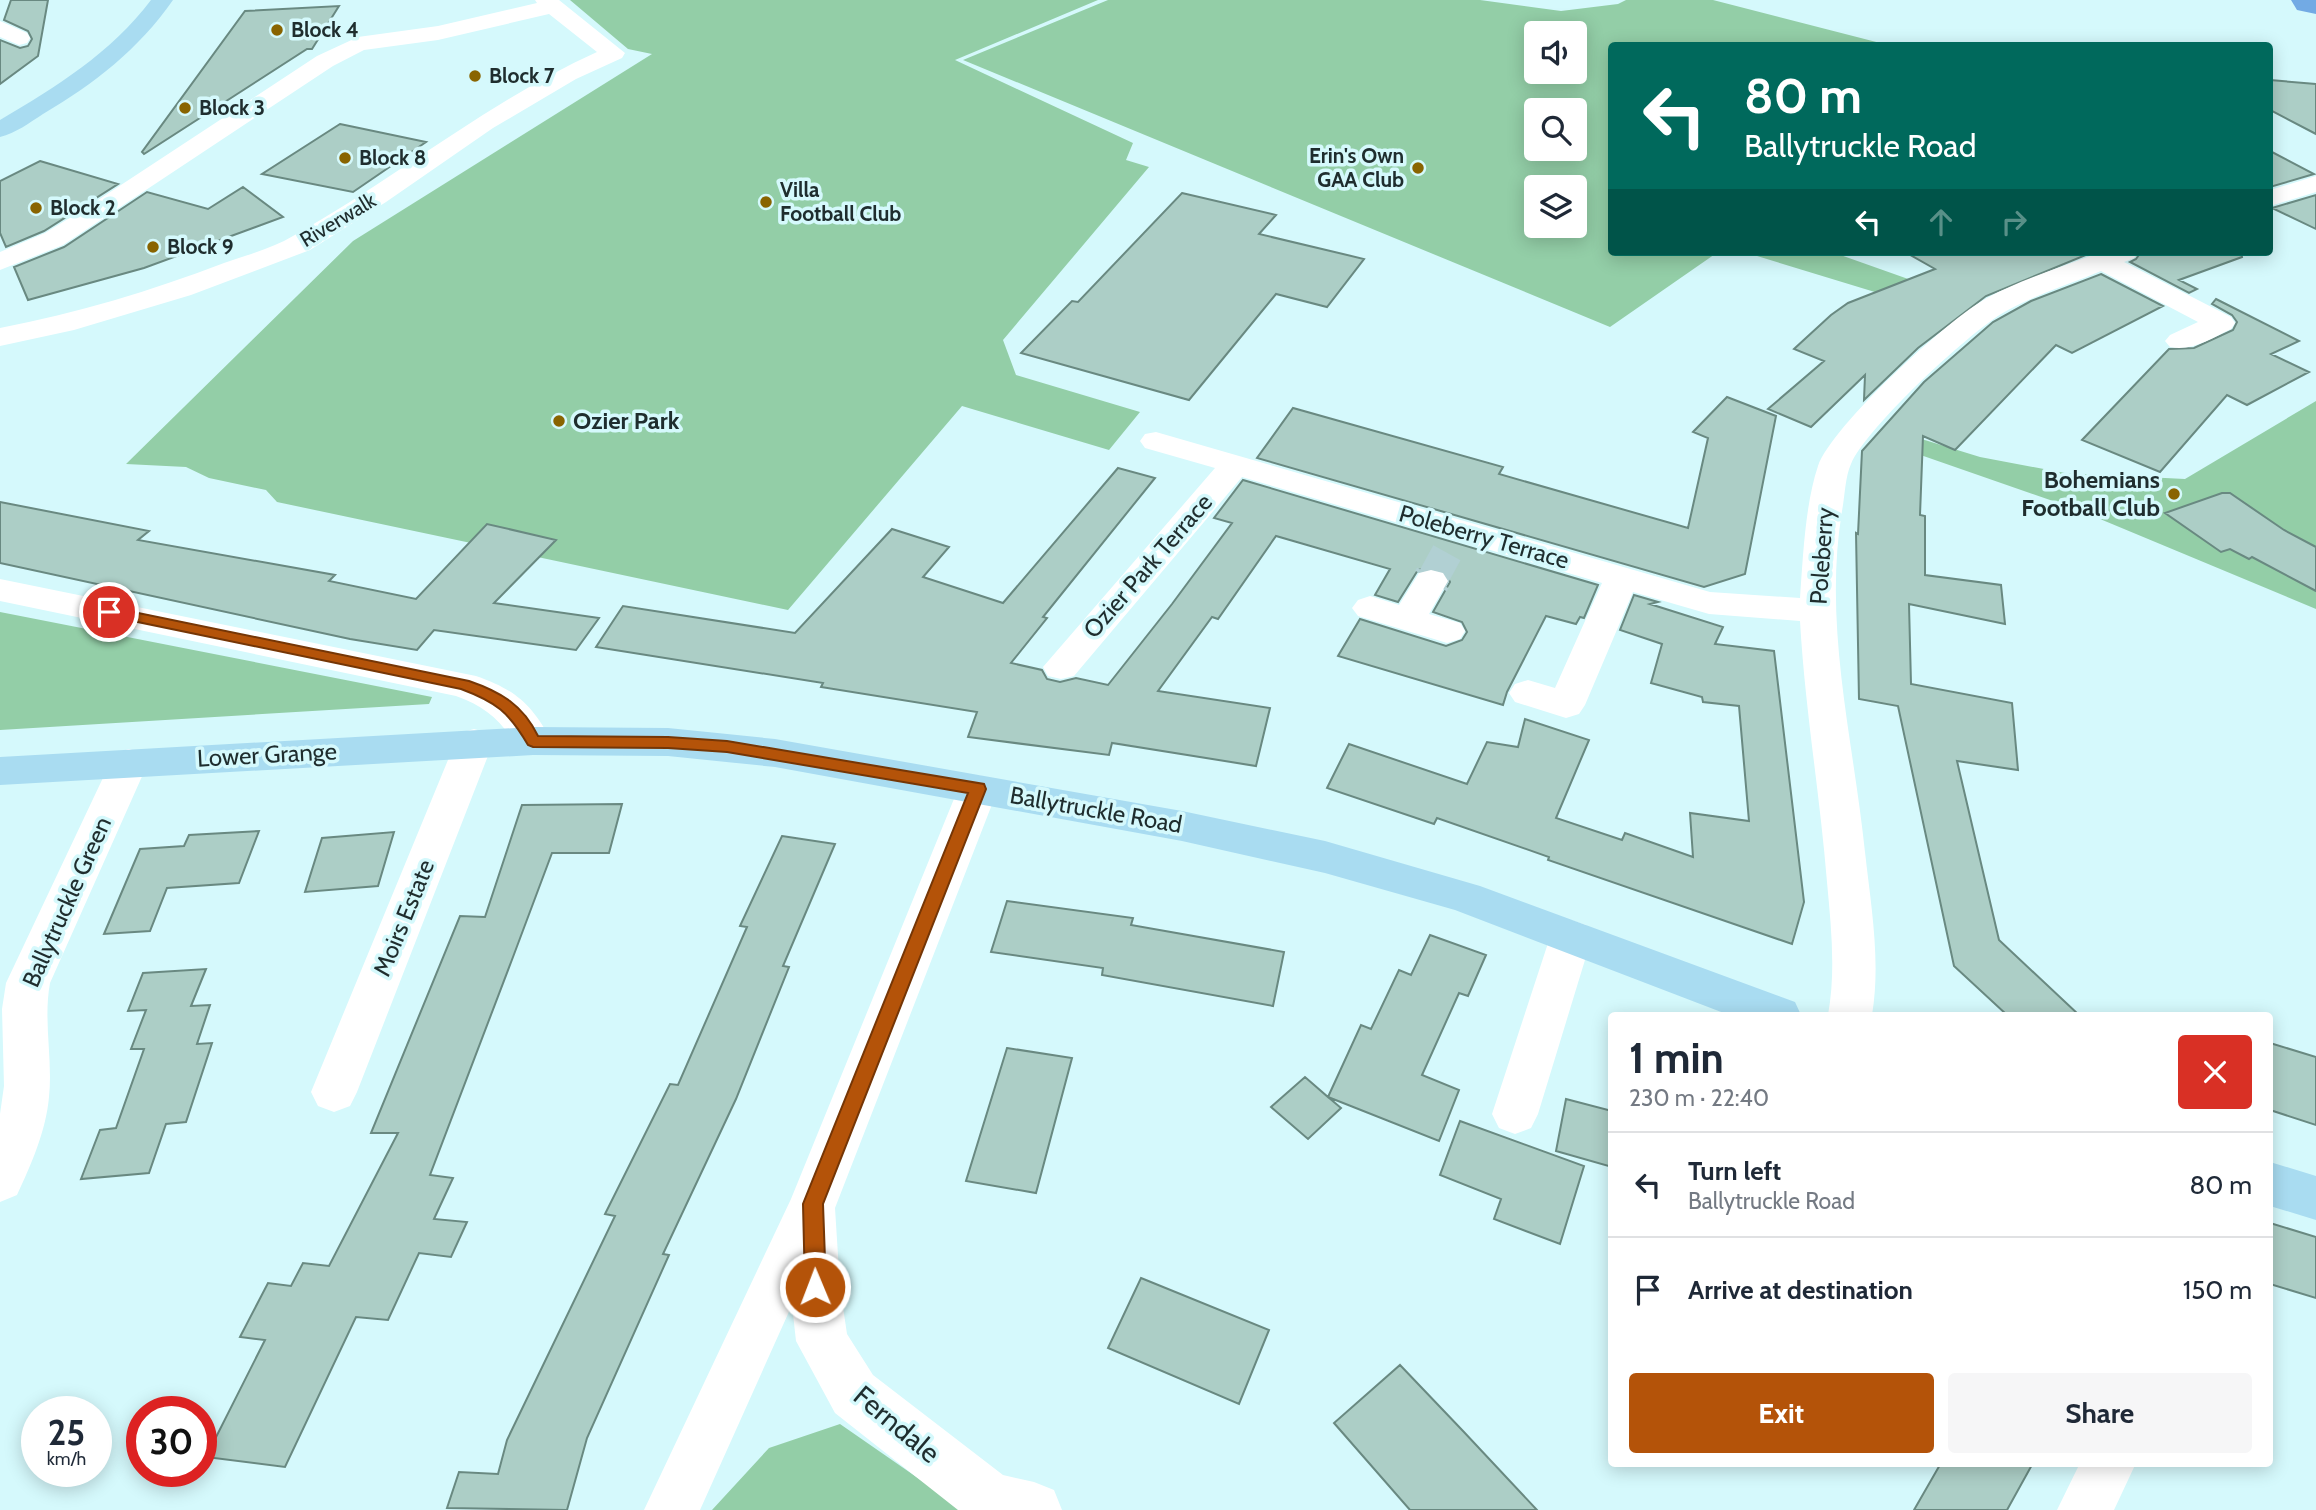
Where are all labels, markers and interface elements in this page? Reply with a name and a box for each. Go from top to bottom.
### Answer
place label: Block 4 [291,17,359,42]
map controls [1524,21,1587,238]
button: sound [1524,21,1587,84]
marker: Block 4 [269,22,285,38]
place label: Block 7 [489,63,555,88]
text: 80 m [1744,66,1862,125]
marker: Block 7 [467,68,483,84]
icon: left [1629,70,1720,161]
place label: Block 3 [199,95,265,120]
button: search [1524,98,1587,161]
marker: Block 3 [177,100,193,116]
text: Ballytruckle Road [1744,126,1976,165]
place label: Erin's Own GAA Club [1309,143,1404,192]
place label: Block 8 [359,145,427,170]
marker: Block 8 [337,150,353,166]
marker: Erin's Own GAA Club [1410,160,1426,176]
button: layers [1524,175,1587,238]
place label: Villa Football Club [780,177,901,226]
street label: Riverwalk [295,187,381,252]
marker: Villa Football Club [758,194,774,210]
place label: Block 2 [50,195,116,220]
marker: Block 2 [28,200,44,216]
icon: left [1849,203,1887,241]
icon: ahead [1922,203,1960,241]
icon: right [1995,203,2033,241]
place label: Block 9 [167,234,234,259]
marker: Block 9 [145,239,161,255]
place label: Ozier Park [573,406,680,435]
marker: Ozier Park [551,413,567,429]
place label: Bohemians Football Club [2021,465,2160,522]
marker: Bohemians Football Club [2166,486,2182,502]
street label: Ozier Park Terrace [1077,488,1218,644]
street label: Poleberry Terrace [1396,498,1572,575]
street label: Poleberry [1804,506,1839,606]
pin [79,582,139,642]
icon: arrive [90,593,128,631]
street label: Lower Grange [196,736,338,773]
street label: Ballytruckle Road [1008,780,1184,839]
street label: Ballytruckle Green [16,812,117,992]
street label: Moirs Estate [367,855,440,980]
text: 1 min [1629,1032,1724,1084]
button: close [2178,1035,2252,1109]
text: 230 m · 22:40 [1629,1084,1769,1112]
text: Turn left [1688,1155,1781,1187]
icon: left [1629,1166,1667,1204]
text: 80 m [2189,1169,2252,1201]
text: Ballytruckle Road [1688,1187,1855,1215]
position arrow [778,1250,852,1324]
icon: arrive [1629,1271,1667,1309]
text: Arrive at destination [1688,1274,1913,1306]
text: 150 m [2183,1274,2252,1306]
button: Exit [1629,1373,1934,1453]
button: Share [1948,1373,2252,1453]
street label: Ferndale [847,1378,947,1470]
speed limit sign: 30 [126,1396,217,1487]
text: 25 [48,1411,85,1454]
text: km/h [47,1448,86,1470]

